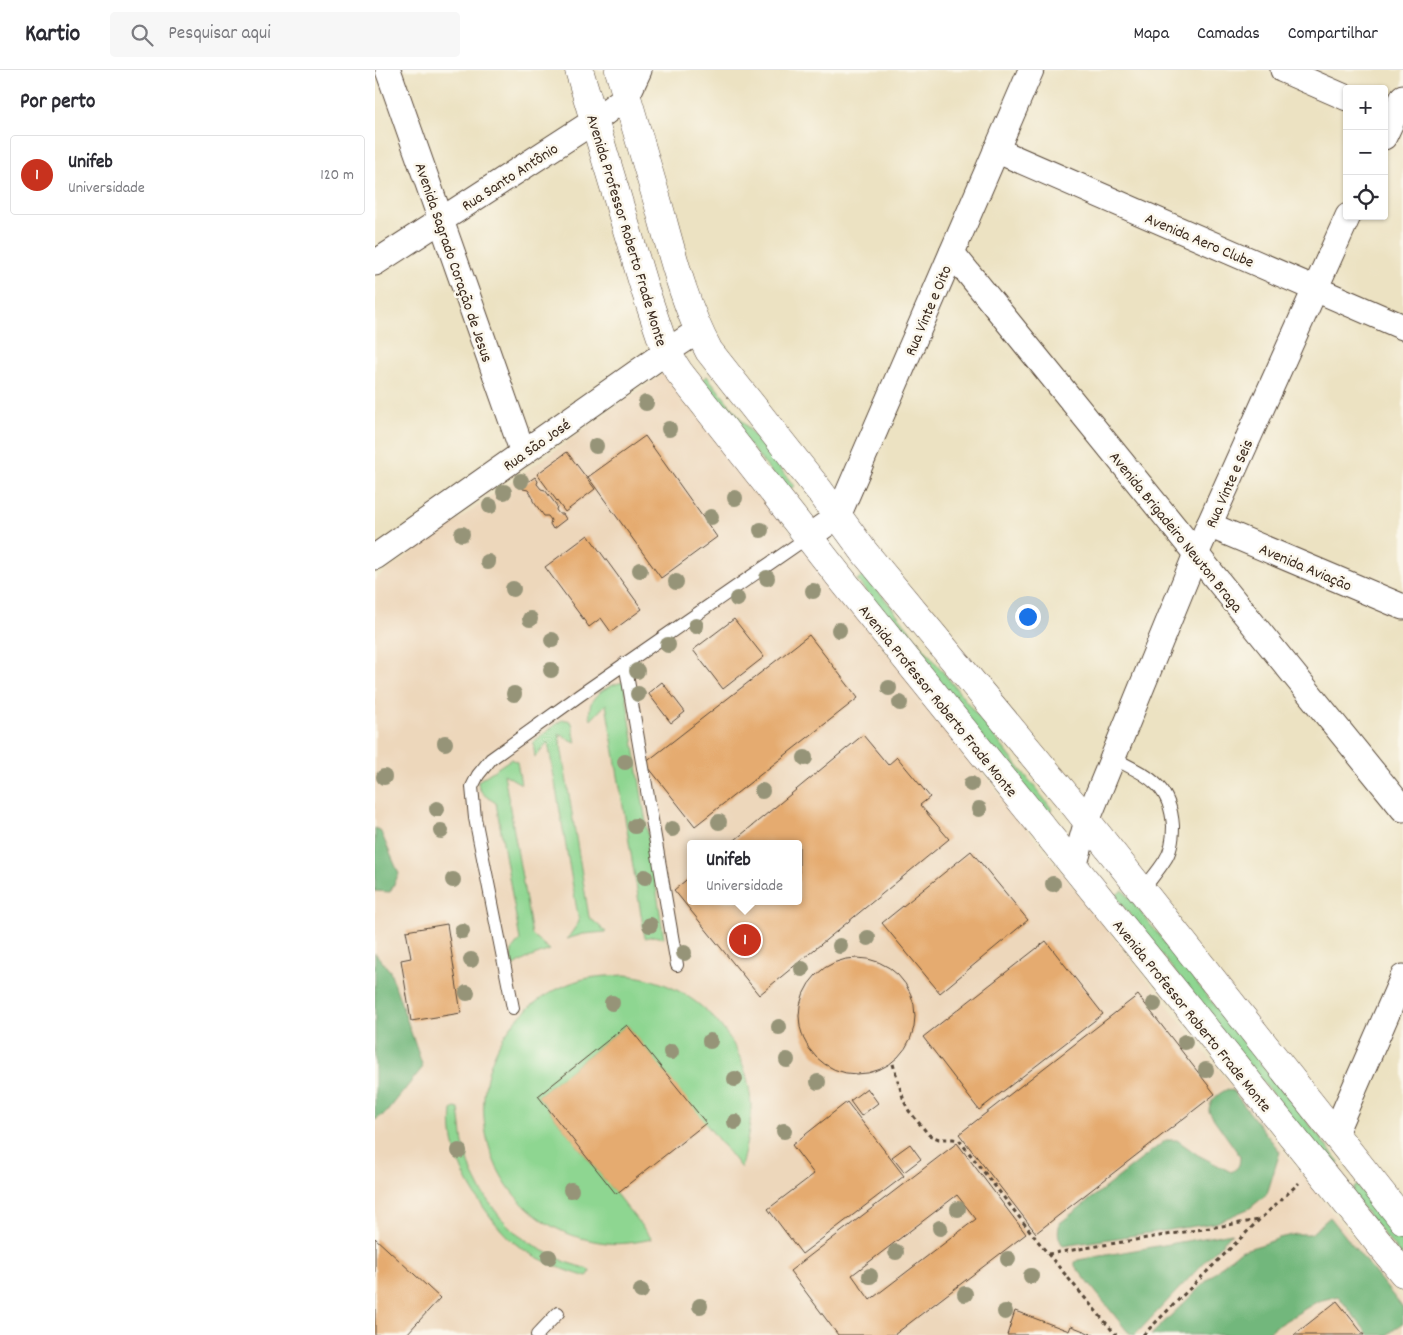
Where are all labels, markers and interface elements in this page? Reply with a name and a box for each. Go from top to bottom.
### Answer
search box [110,12,460,57]
text: Kartio [25,18,80,52]
icon: search [128,21,156,49]
text: Pesquisar aqui [168,21,271,48]
text: Mapa [1133,22,1169,47]
text: Camadas [1197,22,1260,47]
text: Compartilhar [1288,22,1378,47]
map controls [1343,85,1388,220]
button: + [1343,85,1388,130]
text: Por perto [20,88,95,118]
street label: Avenida Professor Roberto Frade Monte [579,112,672,350]
button: − [1343,130,1388,175]
street label: Rua Santo Antônio [458,138,563,218]
text: Unifeb [68,150,113,177]
street label: Avenida Sagrado Coração de Jesus [408,160,498,366]
text: 1 [35,164,39,187]
text: 120 m [320,164,354,187]
button: locate [1343,175,1388,220]
text: Universidade [68,177,145,200]
street label: Avenida Aero Clube [1141,208,1257,275]
street label: Rua Vinte e Oito [900,262,959,360]
street label: Rua São José [499,414,576,478]
street label: Rua Vinte e Seis [1200,436,1260,532]
street label: Avenida Brigadeiro Newton Braga [1103,447,1248,618]
street label: Avenida Aviação [1255,538,1355,598]
street label: Avenida Professor Roberto Frade Monte [852,600,1022,803]
your location [1015,604,1041,630]
popup [687,840,802,905]
text: Unifeb [706,848,751,875]
text: Universidade [706,875,783,898]
street label: Avenida Professor Roberto Frade Monte [1106,915,1276,1118]
pin: 1 [729,921,761,959]

